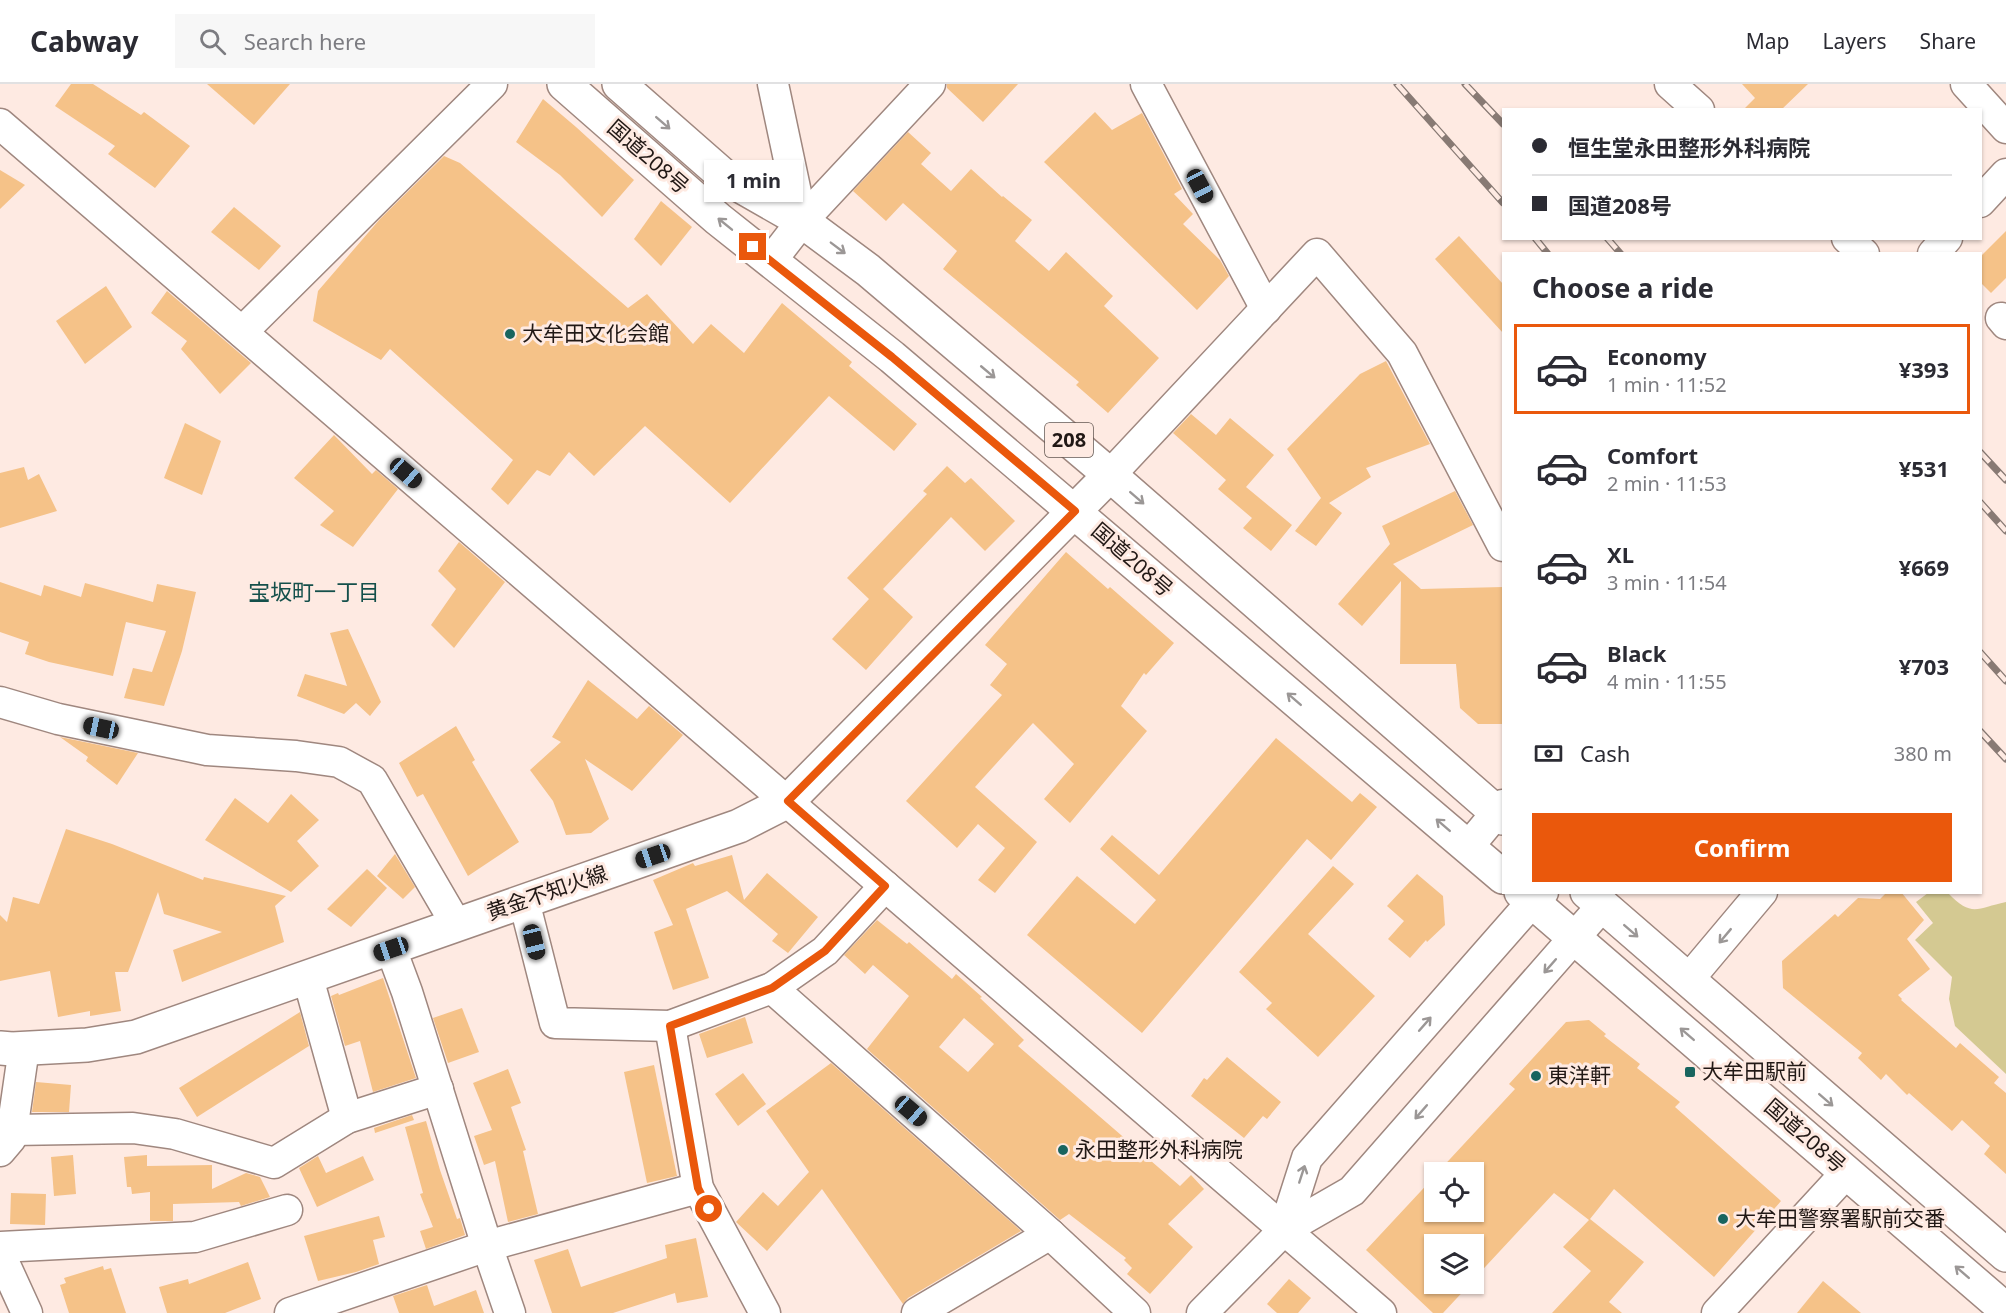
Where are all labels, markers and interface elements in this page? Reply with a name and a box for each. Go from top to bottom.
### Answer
search box [175,14,595,68]
text: Cabway [30,22,139,60]
icon: search [196,25,229,58]
text: Search here [244,26,366,56]
text: Map [1746,27,1790,55]
text: Layers [1823,27,1887,55]
text: Share [1920,27,1976,55]
street label: 国道208号 [602,113,695,199]
one-way arrow [655,116,671,129]
text: 恒生堂永田整形外科病院 [1568,132,1810,162]
callout: 1 min [704,160,802,202]
car [1184,166,1216,206]
text: 1 min [726,167,781,194]
text: 国道208号 [1568,190,1672,220]
one-way arrow [717,218,733,231]
route end [739,233,766,260]
one-way arrow [830,241,846,254]
text: Choose a ride [1532,269,1714,306]
place label: 大牟田文化会館 [522,319,669,347]
marker: 大牟田文化会館 [503,327,517,341]
text: Economy [1607,341,1706,371]
icon: car [1535,342,1589,396]
text: ¥393 [1899,354,1949,384]
one-way arrow [980,365,995,379]
text: 1 min · 11:52 [1607,371,1727,398]
road number: 208 [1045,423,1093,457]
text: Comfort [1607,440,1698,470]
icon: car [1535,441,1589,495]
text: ¥531 [1899,453,1949,483]
car [387,454,425,492]
text: 2 min · 11:53 [1607,470,1727,497]
one-way arrow [1129,491,1144,505]
street label: 国道208号 [1086,516,1179,602]
text: XL [1607,539,1634,569]
icon: car [1535,540,1589,594]
text: ¥669 [1899,552,1949,582]
text: 3 min · 11:54 [1607,569,1727,596]
district label: 宝坂町一丁目 [248,576,380,606]
text: Black [1607,638,1666,668]
icon: car [1535,639,1589,693]
text: ¥703 [1899,651,1949,681]
text: 4 min · 11:55 [1607,668,1727,695]
one-way arrow [1286,692,1302,705]
car [82,715,120,741]
icon: cash [1532,737,1565,770]
text: Cash [1580,738,1630,768]
text: 380 m [1894,740,1952,767]
button: Confirm [1532,813,1952,882]
one-way arrow [1436,818,1451,832]
car [633,842,673,870]
street label: 黄金不知火線 [483,858,611,926]
car [521,922,547,962]
one-way arrow [1623,924,1638,938]
one-way arrow [1718,928,1732,943]
car [371,935,411,963]
one-way arrow [1543,958,1557,973]
one-way arrow [1418,1017,1432,1032]
one-way arrow [1679,1028,1695,1041]
place label: 大牟田駅前 [1702,1057,1807,1085]
place label: 東洋軒 [1548,1061,1611,1089]
marker: 大牟田駅前 [1683,1065,1697,1079]
marker: 東洋軒 [1529,1069,1543,1083]
car [892,1092,930,1130]
street label: 国道208号 [1759,1092,1852,1178]
one-way arrow [1819,1093,1834,1107]
one-way arrow [1414,1105,1428,1120]
place label: 永田整形外科病院 [1075,1135,1243,1163]
marker: 永田整形外科病院 [1056,1143,1070,1157]
map controls [1424,1162,1484,1294]
button: locate [1424,1162,1484,1222]
one-way arrow [1298,1165,1309,1184]
route start [695,1195,722,1222]
place label: 大牟田警察署駅前交番 [1735,1204,1945,1232]
marker: 大牟田警察署駅前交番 [1716,1212,1730,1226]
button: layers [1424,1234,1484,1294]
one-way arrow [1954,1265,1970,1278]

